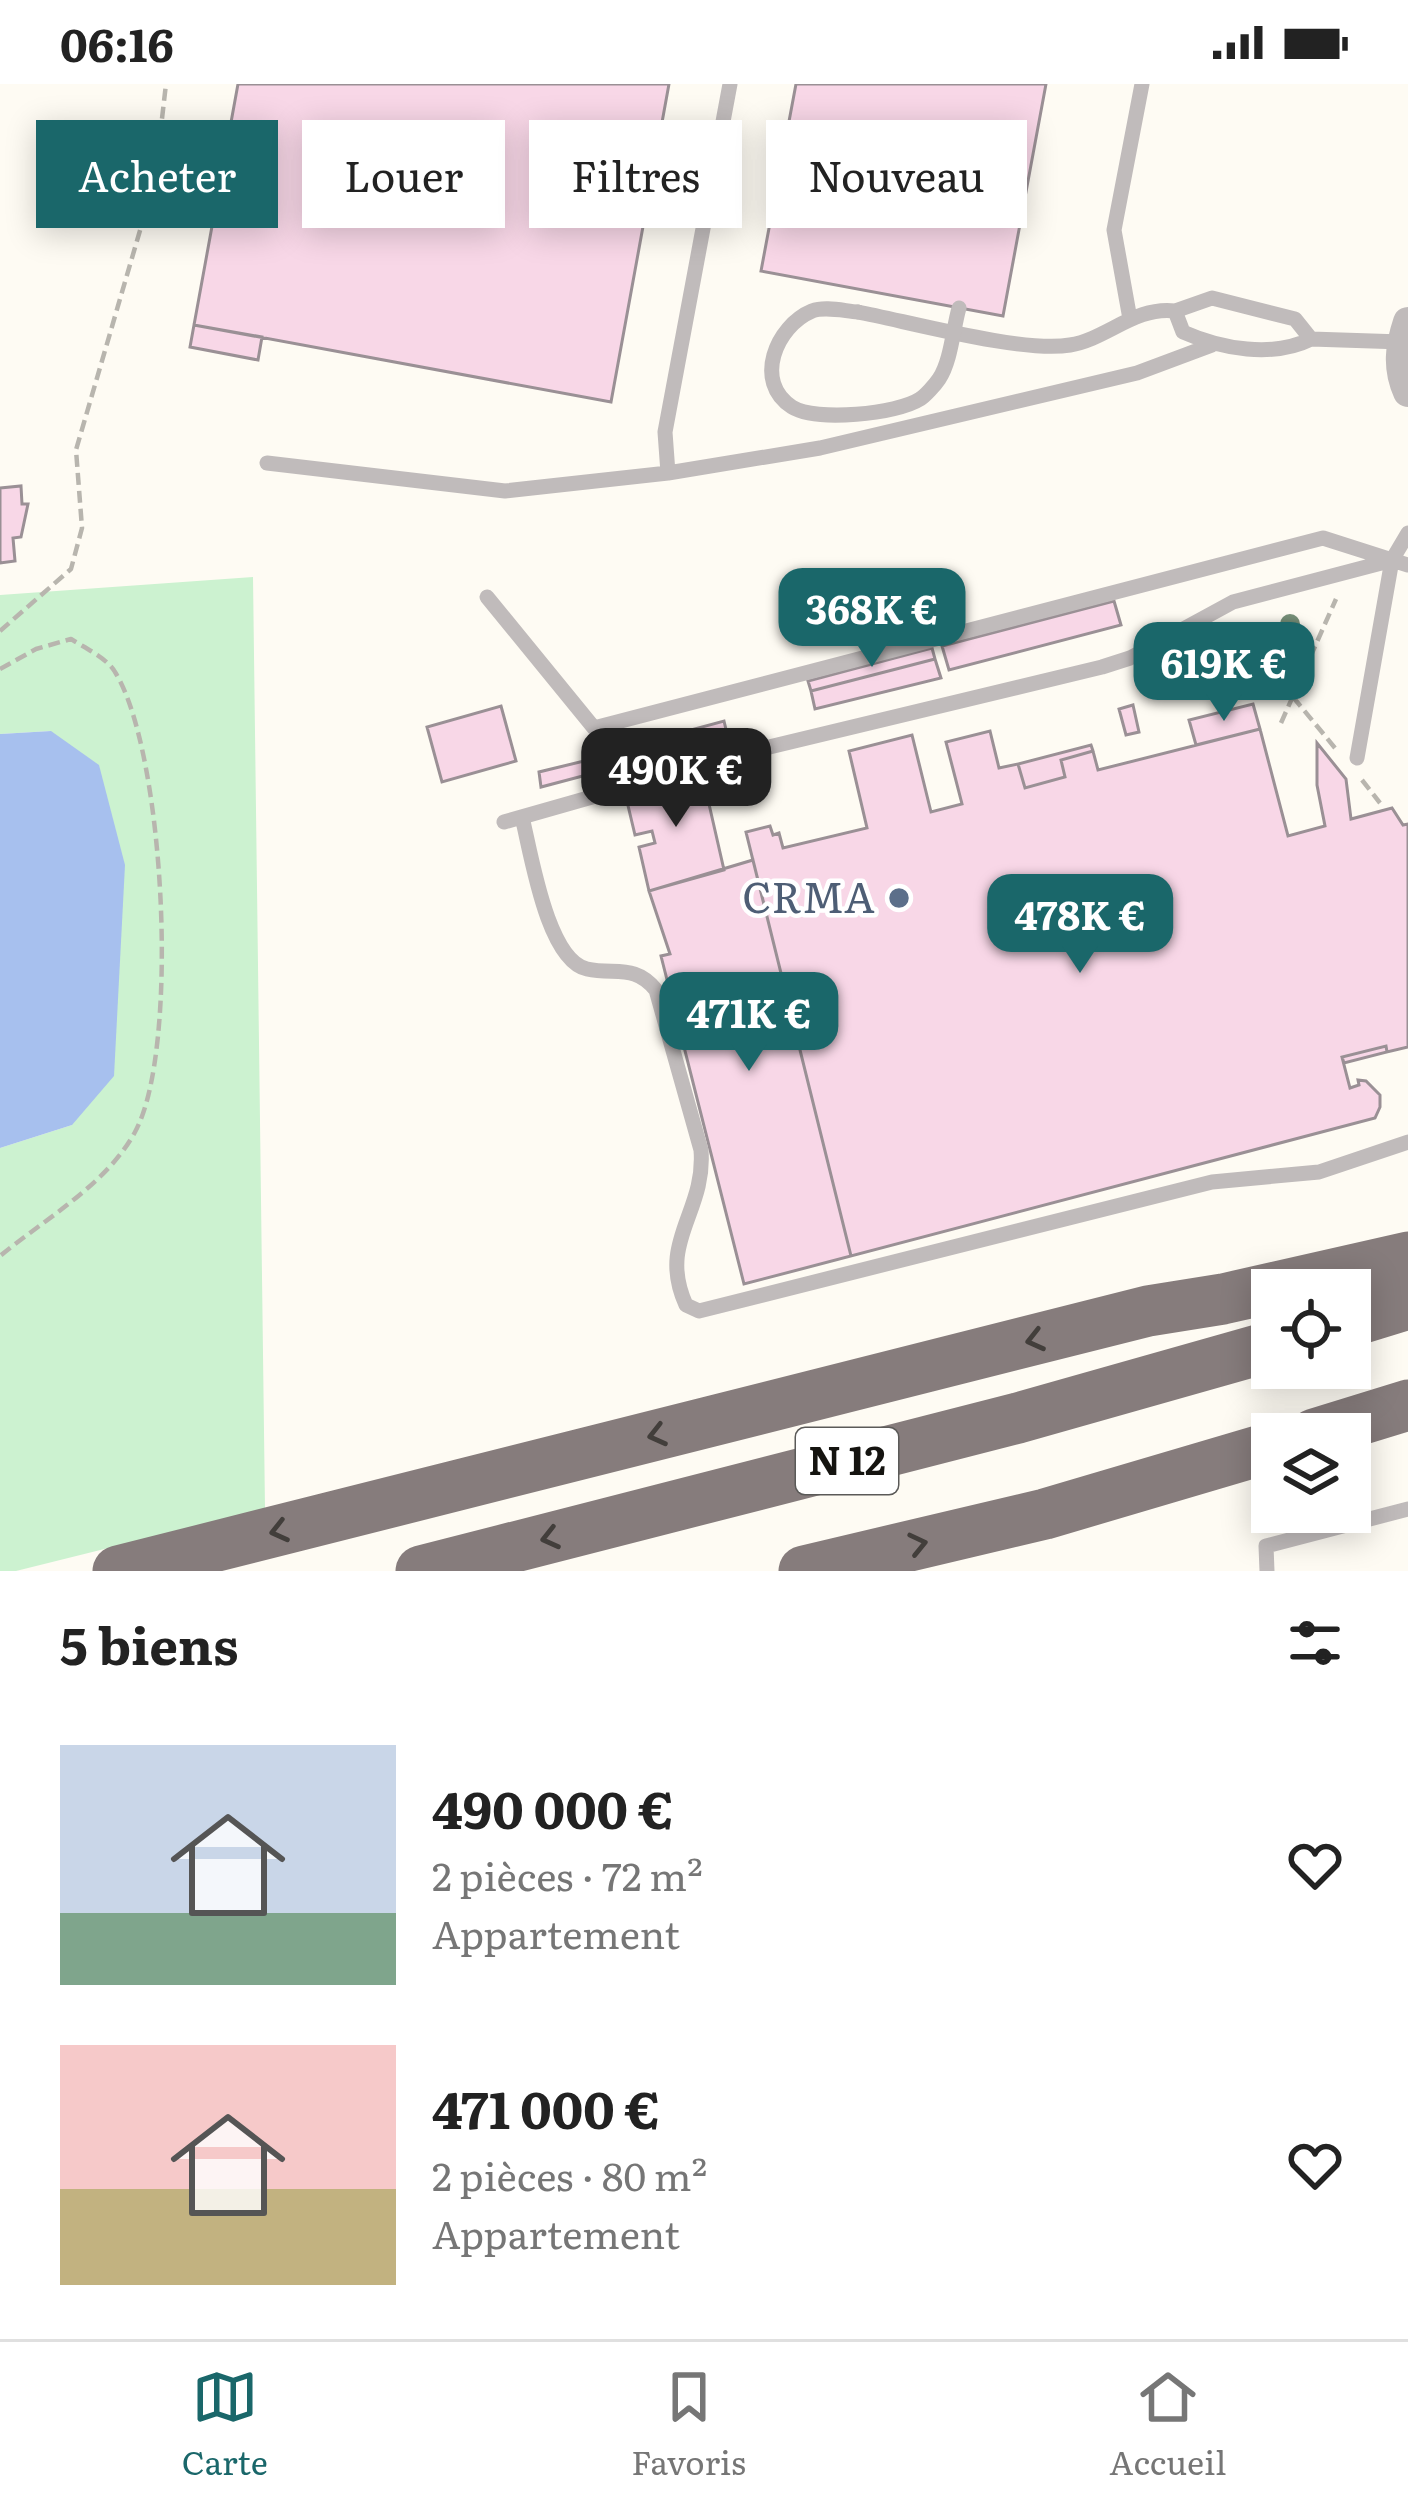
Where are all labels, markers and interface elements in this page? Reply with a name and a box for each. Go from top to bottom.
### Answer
text: 06:16 [60,9,174,76]
chip: Acheter [36,120,278,228]
chip: Louer [302,120,505,228]
chip: Filtres [529,120,742,228]
chip: Nouveau [766,120,1027,228]
pin: 368K € [774,568,970,670]
text: 368K € [805,578,939,636]
pin: 619K € [1126,622,1322,724]
text: 619K € [1161,632,1287,690]
pin: 490K € [578,728,774,830]
text: 490K € [608,738,744,796]
place label: CRMA [742,864,875,926]
pin: 478K € [982,874,1178,976]
text: 478K € [1014,884,1146,942]
marker: CRMA [886,885,912,911]
pin: 471K € [651,972,847,1074]
text: 471K € [686,982,812,1040]
map controls [1251,1269,1371,1533]
button: locate [1251,1269,1371,1389]
one-way arrow [1025,1325,1046,1350]
button: layers [1251,1413,1371,1533]
one-way arrow [647,1421,667,1446]
road number: N 12 [796,1428,898,1494]
one-way arrow [269,1516,289,1541]
one-way arrow [540,1524,561,1549]
one-way arrow [907,1533,928,1558]
text: 5 biens [60,1605,238,1681]
icon: filters [1282,1610,1348,1676]
text: 490 000 € [432,1769,674,1845]
icon: home [156,1793,300,1937]
icon: heart [1282,1832,1348,1898]
text: 2 pièces · 72 m² [432,1845,703,1903]
text: Appartement [432,1903,680,1961]
text: 471 000 € [432,2069,660,2145]
icon: home [156,2093,300,2237]
icon: heart [1282,2132,1348,2198]
text: 2 pièces · 80 m² [432,2145,707,2203]
text: Appartement [432,2203,680,2261]
tab: Carte [182,2364,268,2485]
tab: Favoris [631,2364,746,2485]
tab: Accueil [1109,2364,1226,2485]

